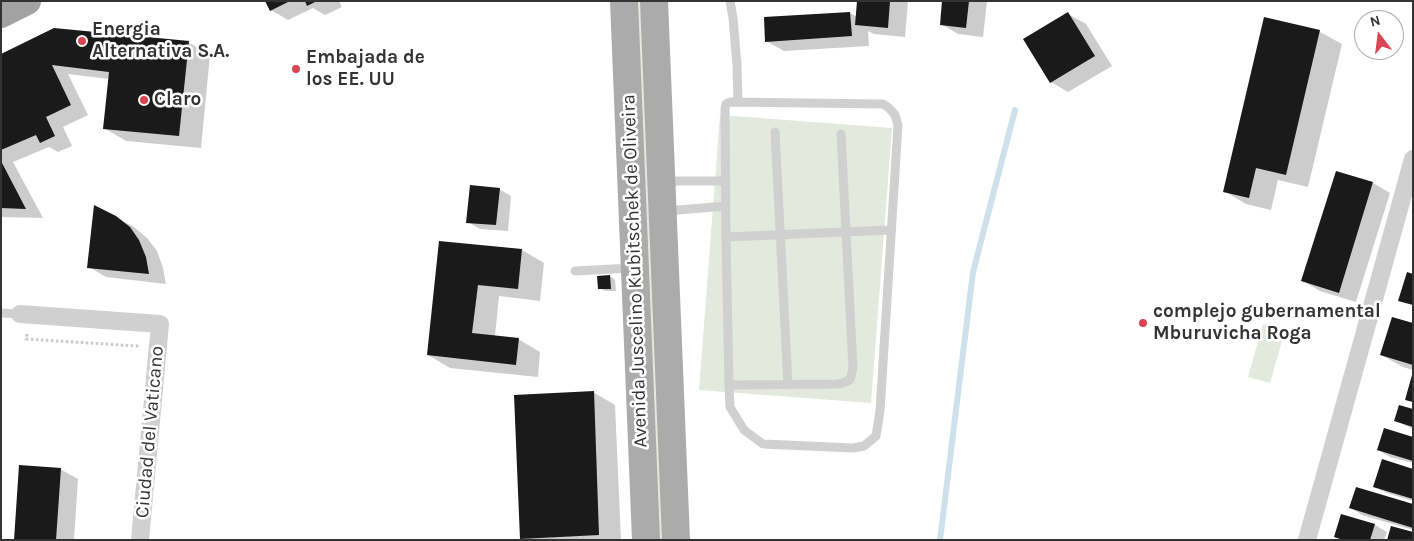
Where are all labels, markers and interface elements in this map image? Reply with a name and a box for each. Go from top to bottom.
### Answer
north arrow [1354,10,1404,60]
text: N [1368,11,1382,31]
place label: Energia Alternativa S.A. [92,19,229,63]
marker: Energia Alternativa S.A. [76,35,88,47]
place label: Embajada de los EE. UU [306,47,425,91]
marker: Embajada de los EE. UU [290,63,302,75]
place label: Claro [154,89,201,111]
marker: Claro [138,94,150,106]
street label: Avenida Juscelino Kubitschek de Oliveira [617,94,653,448]
place label: complejo gubernamental Mburuvicha Roga [1153,301,1381,345]
marker: complejo gubernamental Mburuvicha Roga [1137,317,1149,329]
street label: Ciudad del Vaticano [131,345,169,519]

